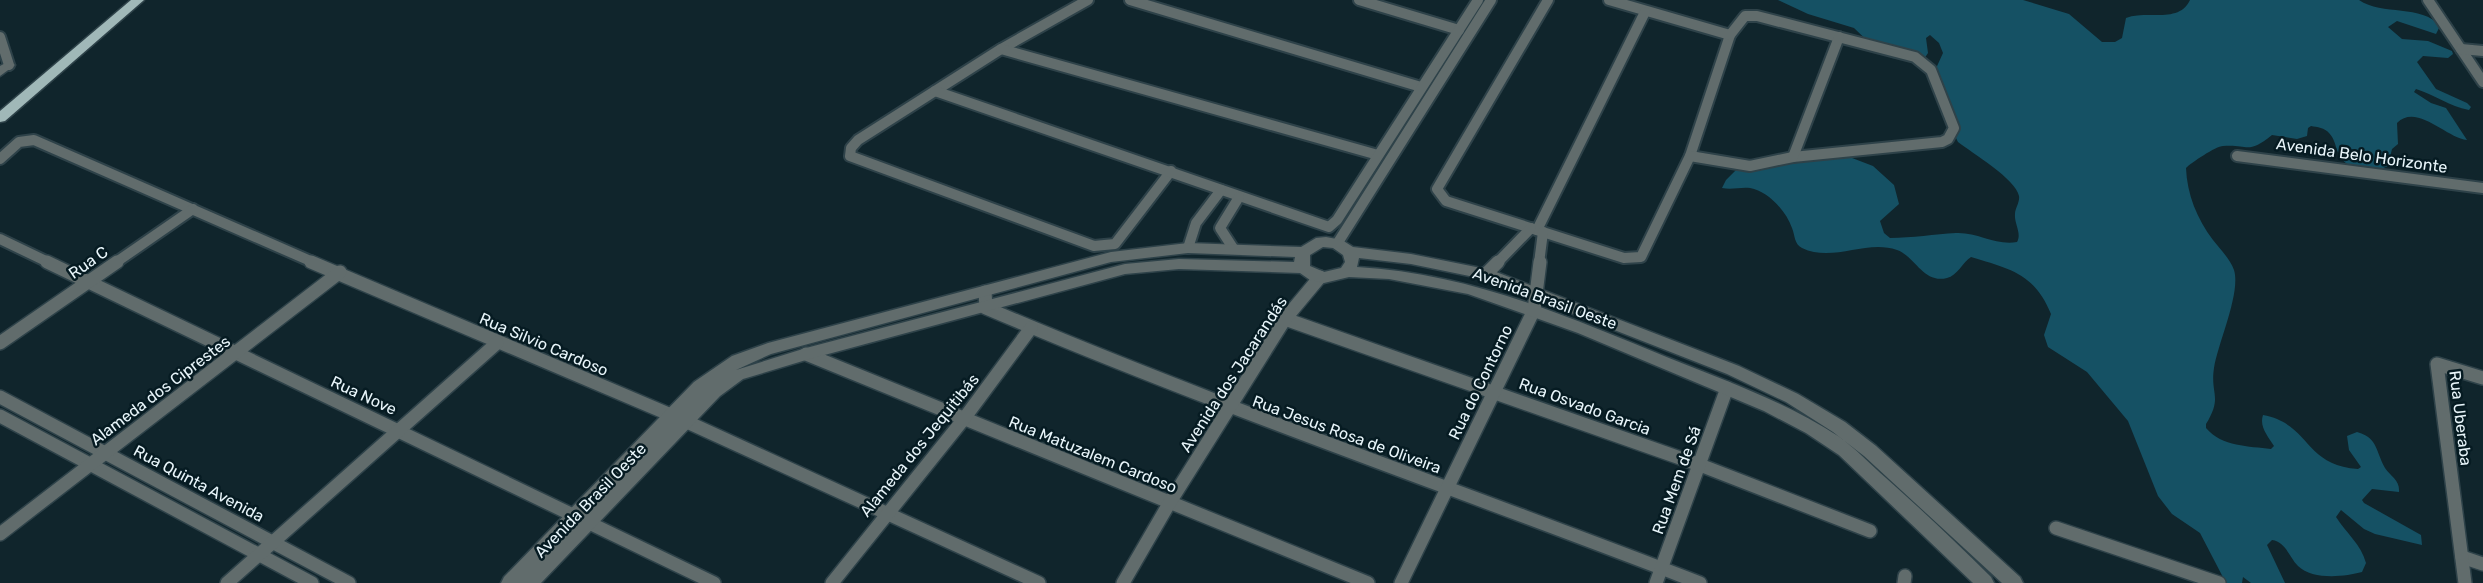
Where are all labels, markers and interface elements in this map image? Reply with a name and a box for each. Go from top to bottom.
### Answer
street label: Avenida Belo Horizonte [2275,134,2449,177]
street label: Rua C [65,242,112,283]
street label: Avenida Brasil Oeste [1470,264,1620,333]
street label: Avenida dos Jacarandás [1176,293,1291,456]
street label: Rua Silvio Cardoso [477,309,611,380]
street label: Rua do Contorno [1444,322,1516,443]
street label: Alameda dos Ciprestes [87,332,234,449]
street label: Rua Uberaba [2445,369,2476,467]
street label: Alameda dos Jequitibás [856,370,983,521]
street label: Rua Nove [328,372,400,419]
street label: Rua Osvado Garcia [1516,374,1653,439]
street label: Rua Jesus Rosa de Oliveira [1250,391,1444,478]
street label: Rua Matuzalem Cardoso [1006,412,1180,497]
street label: Rua Mem de Sá [1648,423,1705,537]
street label: Avenida Brasil Oeste [531,439,650,562]
street label: Rua Quinta Avenida [130,441,267,526]

